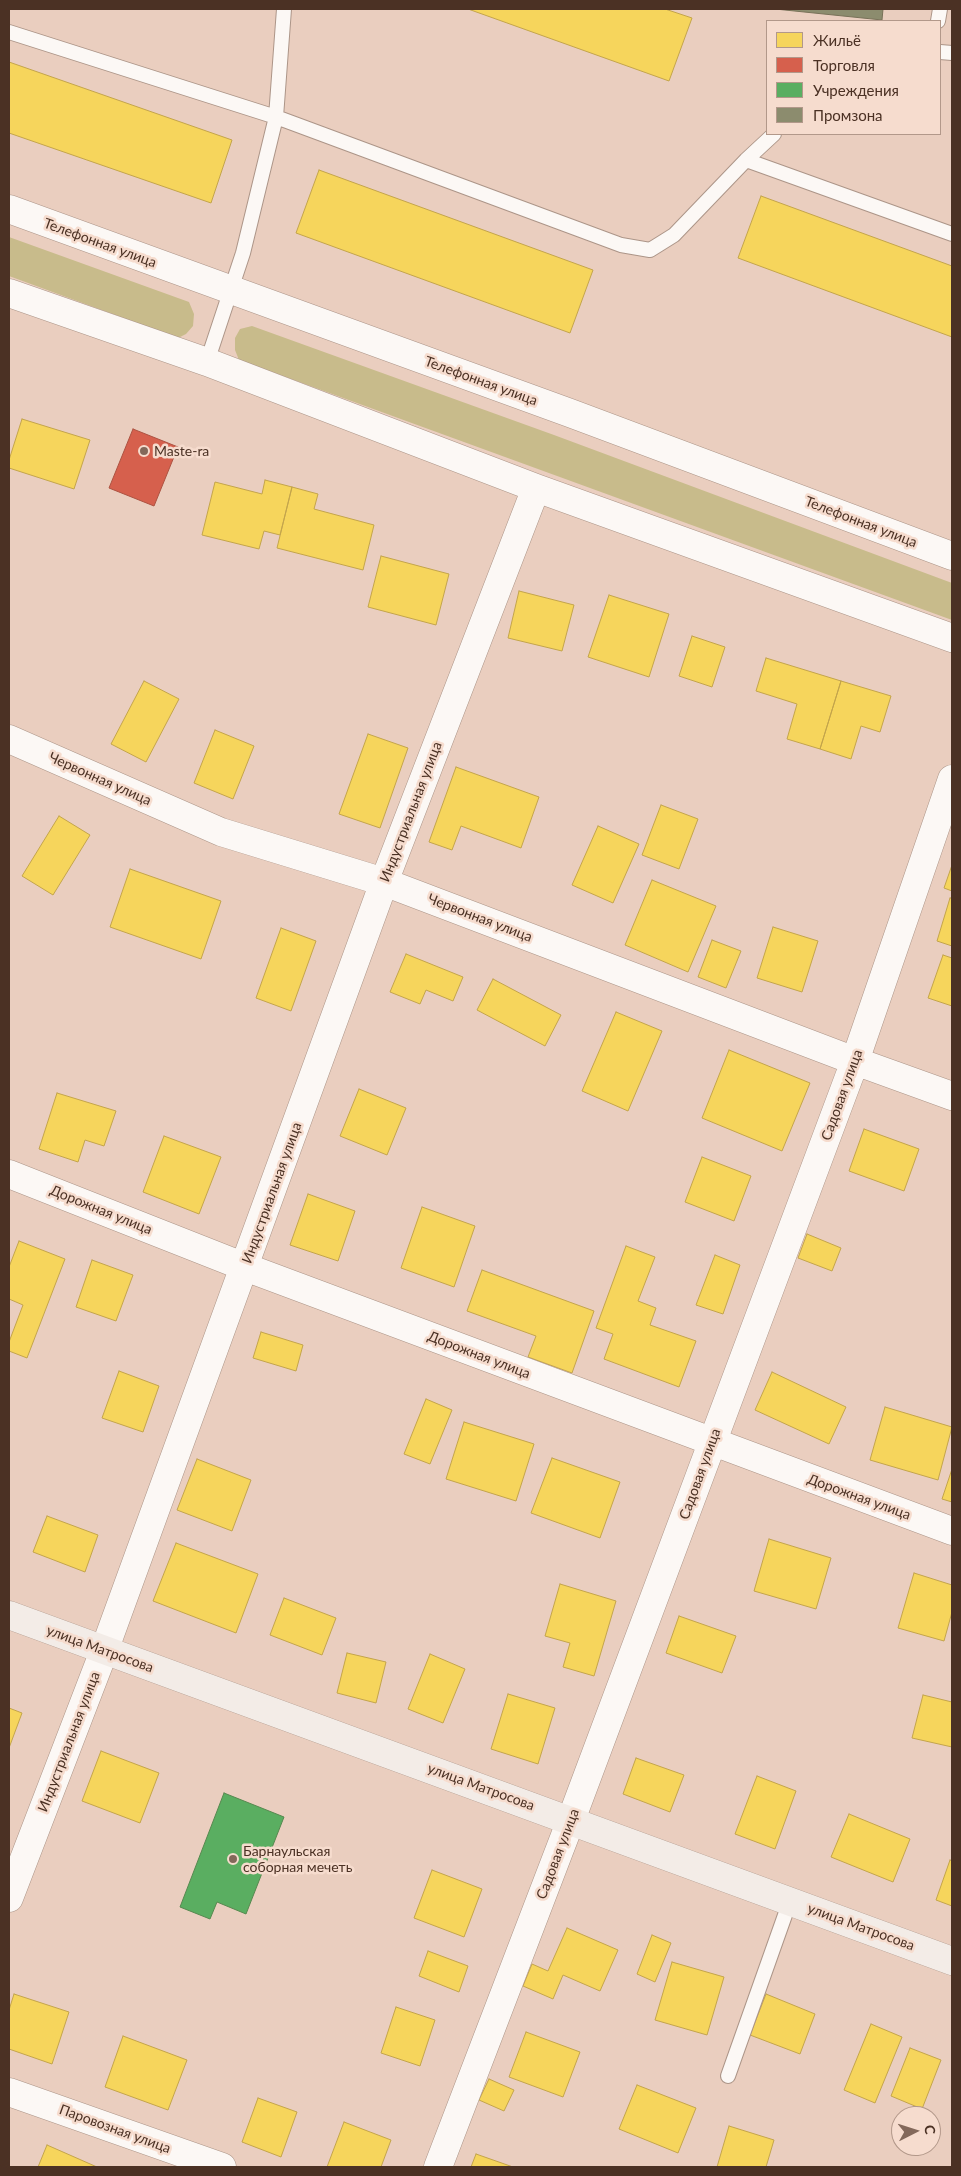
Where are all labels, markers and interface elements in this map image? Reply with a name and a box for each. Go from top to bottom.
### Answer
legend [766,20,941,135]
text: Жильё [813,31,861,49]
text: Торговля [813,56,875,74]
text: Учреждения [813,81,899,99]
text: Промзона [813,106,883,124]
street label: Телефонная улица [41,215,159,271]
street label: Телефонная улица [422,353,540,409]
place label: Maste-ra [154,443,209,459]
marker: Maste-ra [138,445,150,457]
street label: Телефонная улица [803,493,919,551]
street label: Индустриальная улица [376,739,446,885]
street label: Червонная улица [46,749,154,809]
street label: Червонная улица [425,890,535,946]
street label: Садовая улица [818,1047,866,1143]
street label: Индустриальная улица [239,1120,305,1266]
street label: Дорожная улица [48,1182,154,1238]
street label: Дорожная улица [425,1328,533,1382]
street label: Садовая улица [676,1426,724,1522]
street label: Дорожная улица [805,1471,913,1523]
street label: улица Матросова [44,1622,156,1676]
street label: Индустриальная улица [34,1669,104,1815]
street label: улица Матросова [425,1760,537,1814]
street label: Садовая улица [533,1806,583,1902]
place label: Барнаульская соборная мечеть [243,1843,352,1875]
marker: Барнаульская соборная мечеть [227,1853,239,1865]
street label: улица Матросова [805,1900,917,1954]
street label: Паровозная улица [57,2101,173,2157]
north arrow [891,2106,941,2156]
text: С [922,2124,939,2135]

